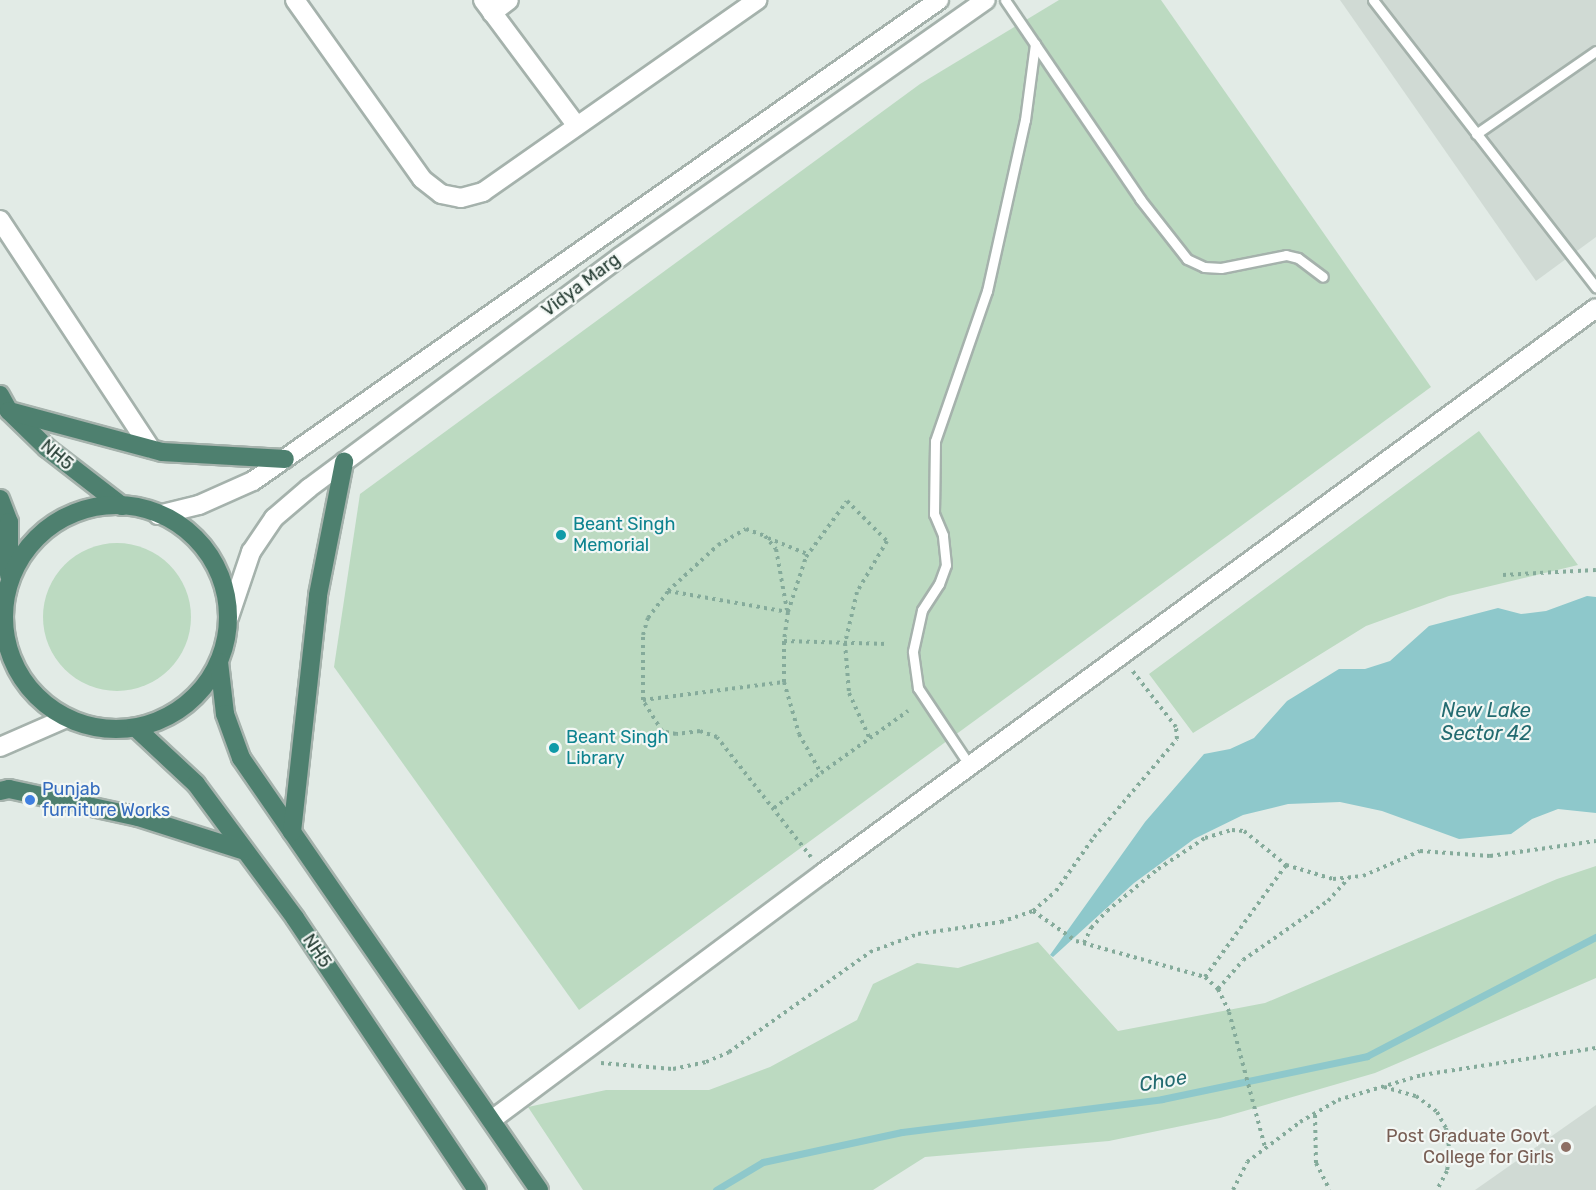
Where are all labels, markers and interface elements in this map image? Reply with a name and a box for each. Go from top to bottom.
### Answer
street label: Vidya Marg [538,249,624,321]
street label: NH5 [36,435,78,475]
place label: Beant Singh Memorial [573,514,675,556]
marker: Beant Singh Memorial [554,528,568,542]
water label: New Lake Sector 42 [1441,699,1531,746]
place label: Beant Singh Library [566,727,668,770]
marker: Beant Singh Library [547,741,561,755]
place label: Punjab furniture Works [42,779,170,822]
marker: Punjab furniture Works [23,793,37,807]
street label: NH5 [298,930,336,972]
water label: Choe [1137,1065,1189,1097]
place label: Post Graduate Govt. College for Girls [1386,1126,1554,1168]
marker: Post Graduate Govt. College for Girls [1559,1140,1573,1154]

